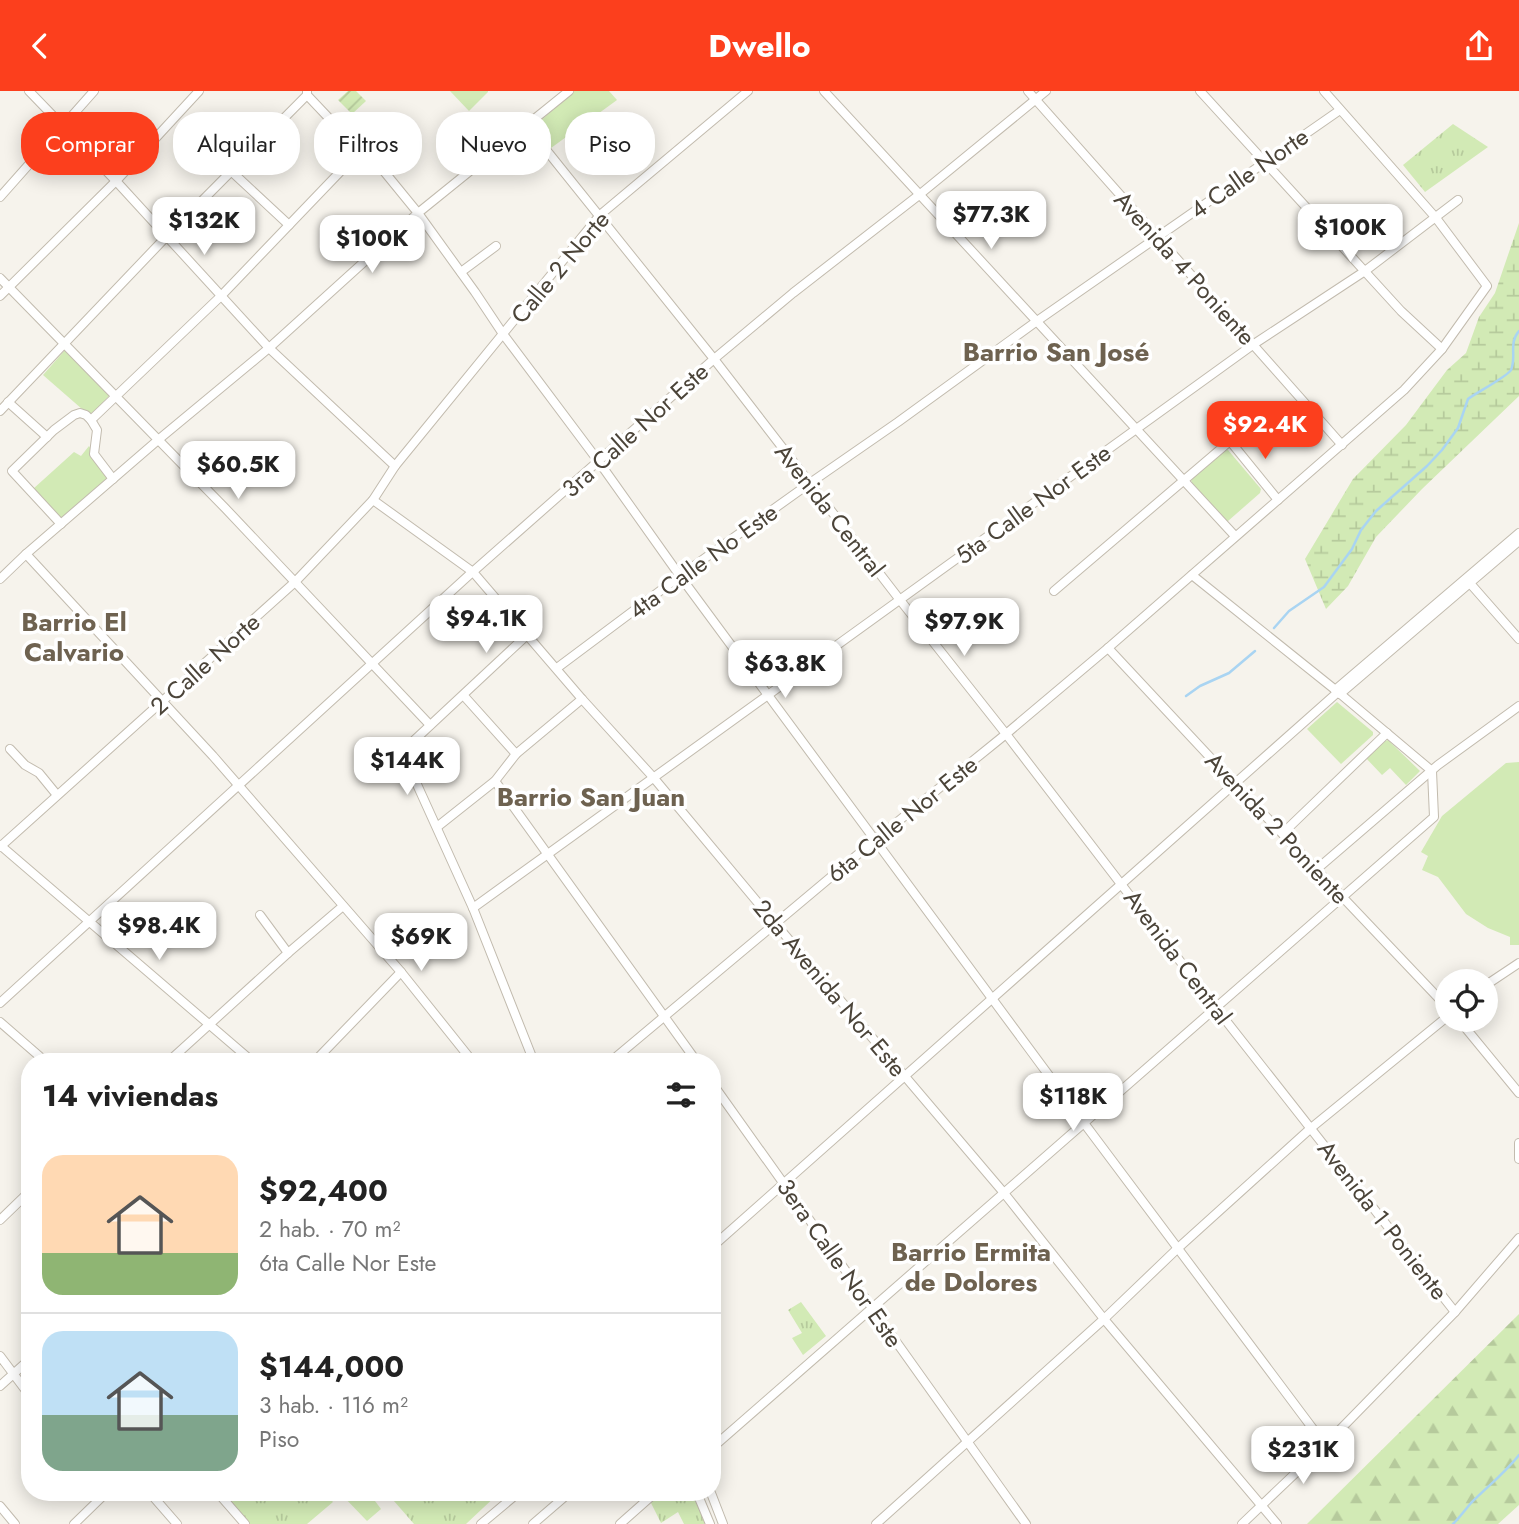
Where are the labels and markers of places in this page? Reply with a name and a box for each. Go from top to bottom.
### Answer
pin: $77.3K [934,191,1048,251]
pin: $132K [155,197,253,257]
pin: $100K [1301,205,1399,264]
pin: $100K [323,215,421,275]
pin: $92.4K [1208,401,1322,461]
pin: $60.5K [181,441,295,501]
pin: $94.1K [429,595,543,655]
pin: $97.9K [907,599,1021,658]
pin: $63.8K [728,641,842,700]
pin: $144K [358,737,456,797]
pin: $98.4K [102,903,216,962]
pin: $69K [380,913,462,973]
pin: $118K [1024,1073,1122,1133]
pin: $231K [1254,1427,1352,1486]

